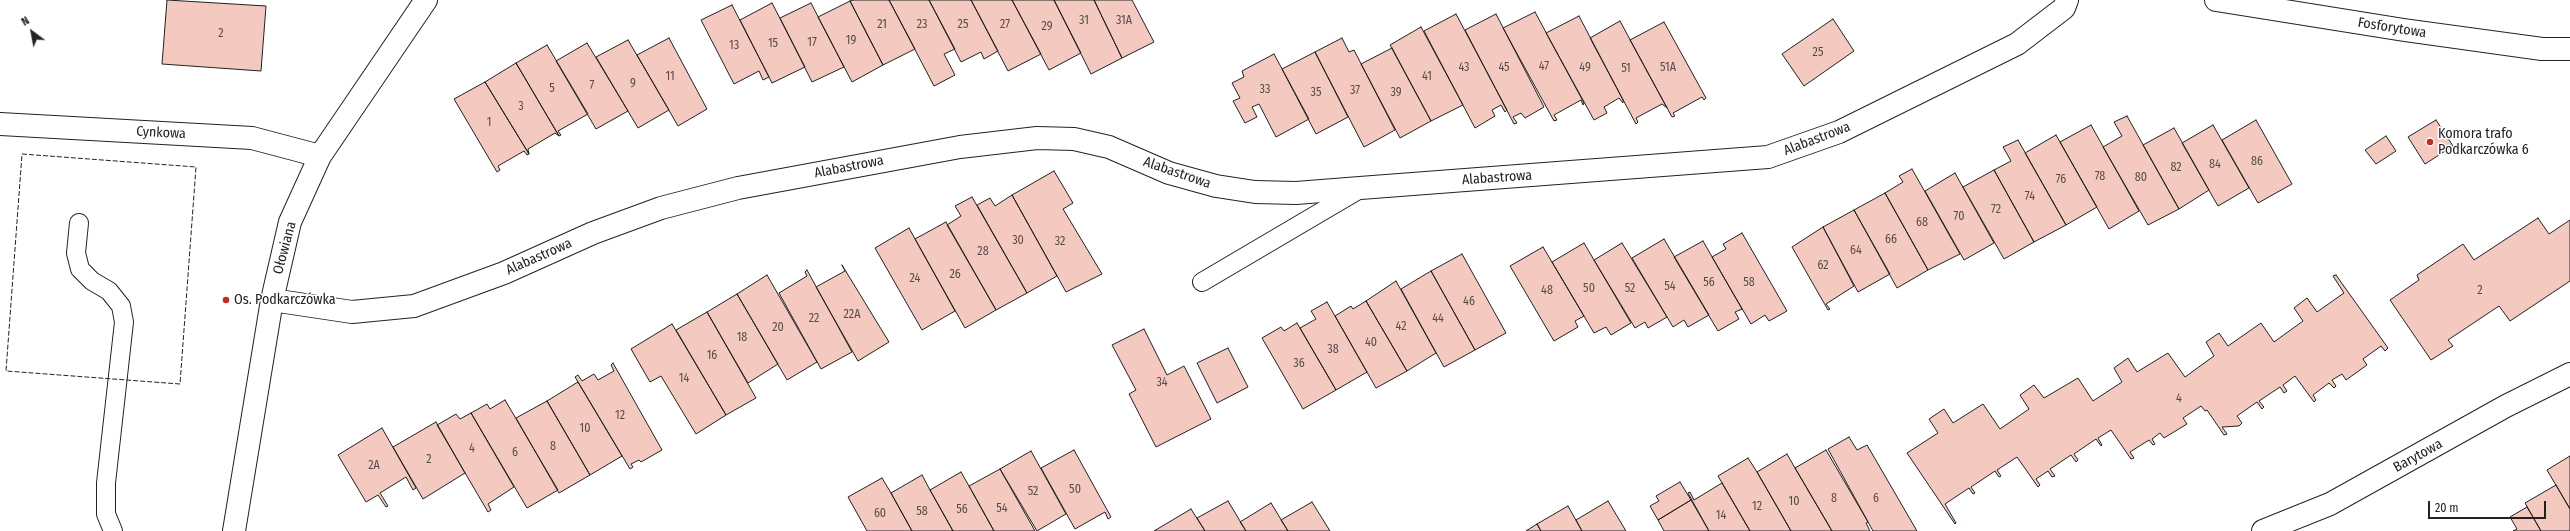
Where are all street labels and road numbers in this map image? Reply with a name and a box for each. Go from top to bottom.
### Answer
street label: Fosforytowa [2357,14,2427,42]
street label: Alabastrowa [1781,119,1853,159]
street label: Cynkowa [136,123,186,143]
street label: Alabastrowa [813,152,885,182]
street label: Alabastrowa [1141,154,1213,192]
street label: Alabastrowa [1461,167,1533,189]
street label: Ołowiana [270,220,300,276]
street label: Alabastrowa [504,235,574,279]
street label: Barytowa [2391,436,2445,476]

